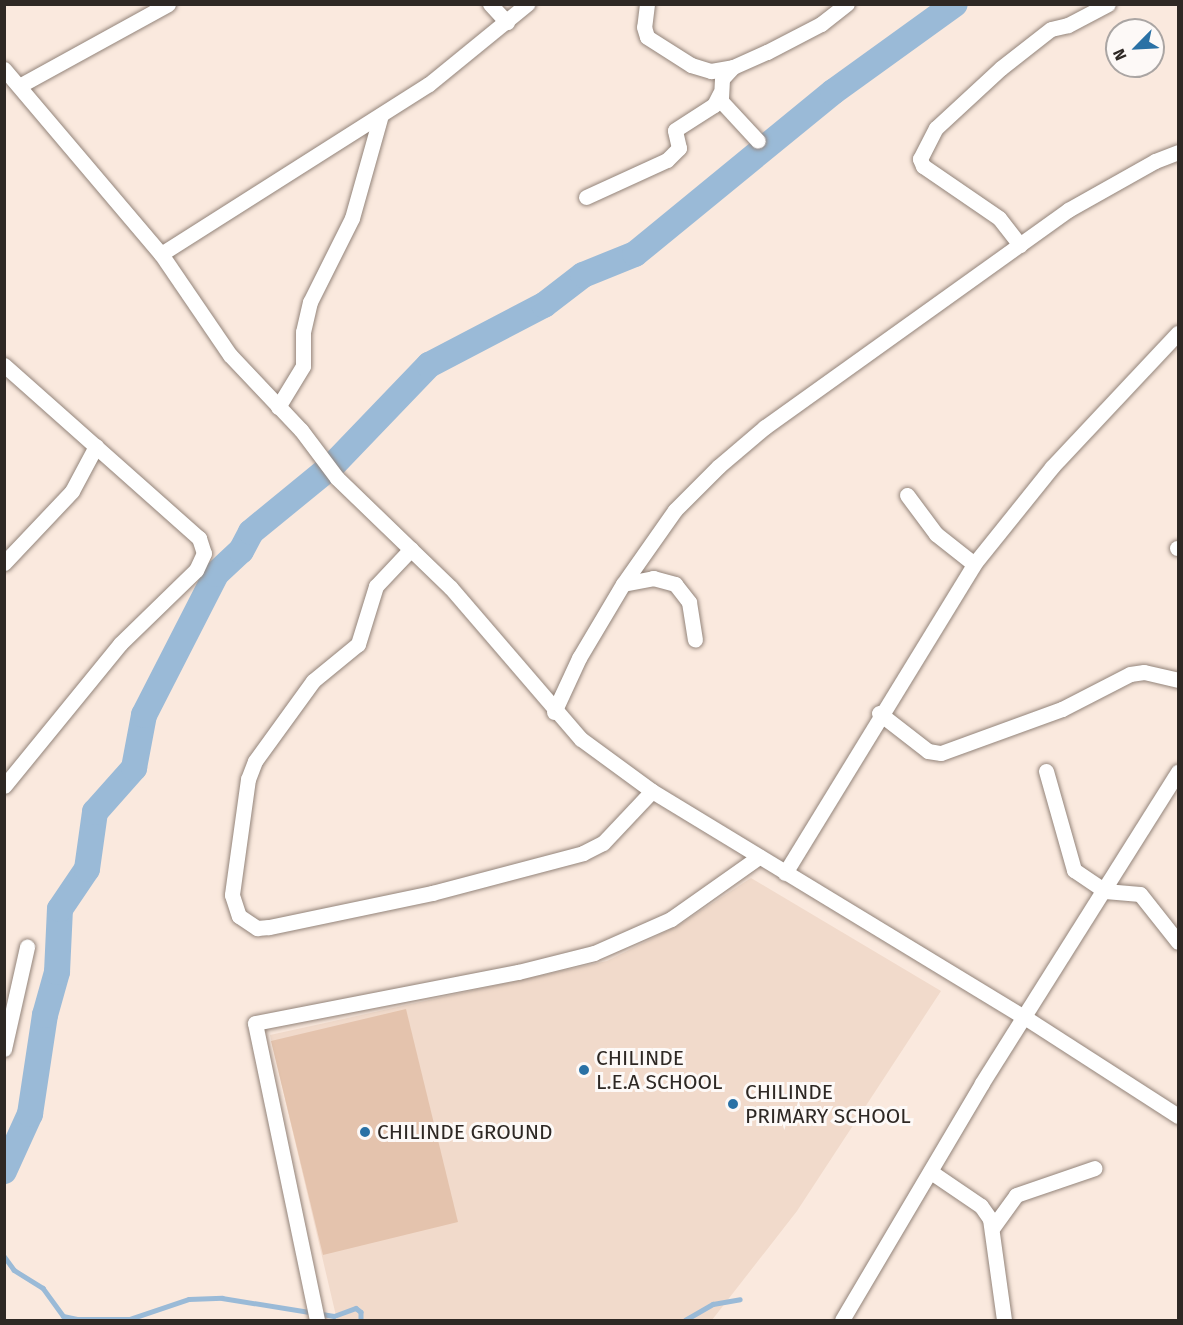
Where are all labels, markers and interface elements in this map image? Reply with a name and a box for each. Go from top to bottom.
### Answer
north arrow [1105,18,1165,78]
text: N [1109,46,1131,63]
place label: CHILINDE L.E.A SCHOOL [596,1045,722,1095]
marker: CHILINDE L.E.A SCHOOL [577,1063,591,1077]
place label: CHILINDE PRIMARY SCHOOL [745,1079,911,1129]
marker: CHILINDE PRIMARY SCHOOL [726,1097,740,1111]
place label: CHILINDE GROUND [377,1119,553,1145]
marker: CHILINDE GROUND [358,1125,372,1139]

